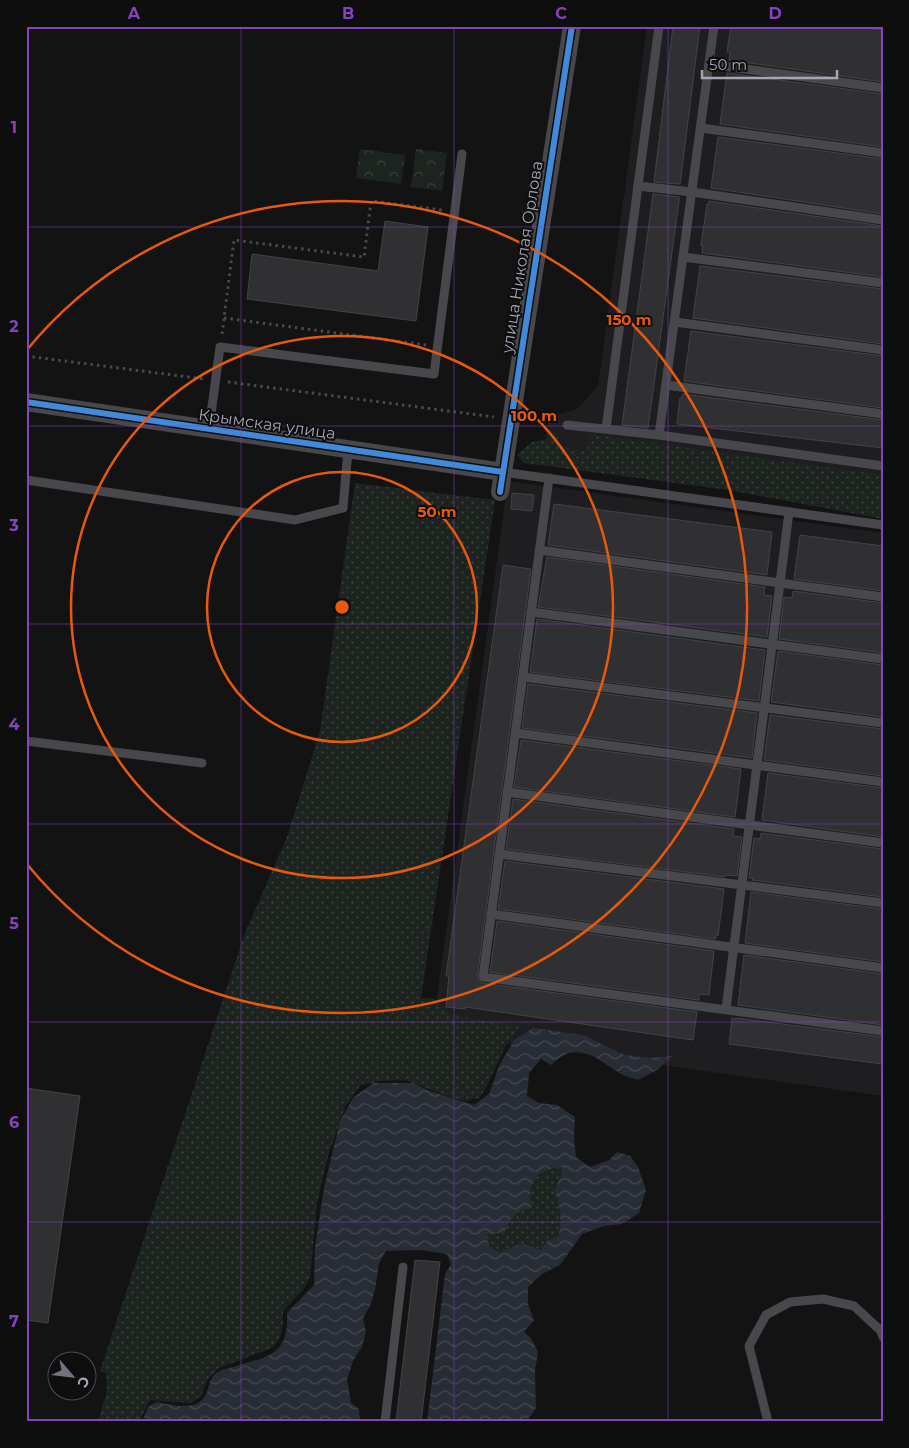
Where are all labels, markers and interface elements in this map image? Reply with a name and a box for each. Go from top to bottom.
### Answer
text: A [127,4,141,23]
text: B [342,4,354,23]
text: C [555,4,567,23]
text: D [768,4,782,23]
scale bar [702,48,836,80]
text: 50 m [709,55,747,74]
text: 1 [11,118,17,137]
street label: улица Николая Орлова [497,159,547,356]
text: 150 m [607,310,651,329]
text: 2 [9,317,19,336]
street label: Крымская улица [197,405,337,443]
text: 100 m [511,406,557,425]
text: 50 m [417,502,457,521]
text: 3 [8,516,19,535]
centre of rings [333,598,351,616]
text: 4 [8,715,20,734]
text: 5 [9,914,19,933]
text: 6 [9,1113,19,1132]
text: 7 [9,1312,19,1331]
north arrow [48,1350,98,1400]
text: С [73,1373,94,1391]

